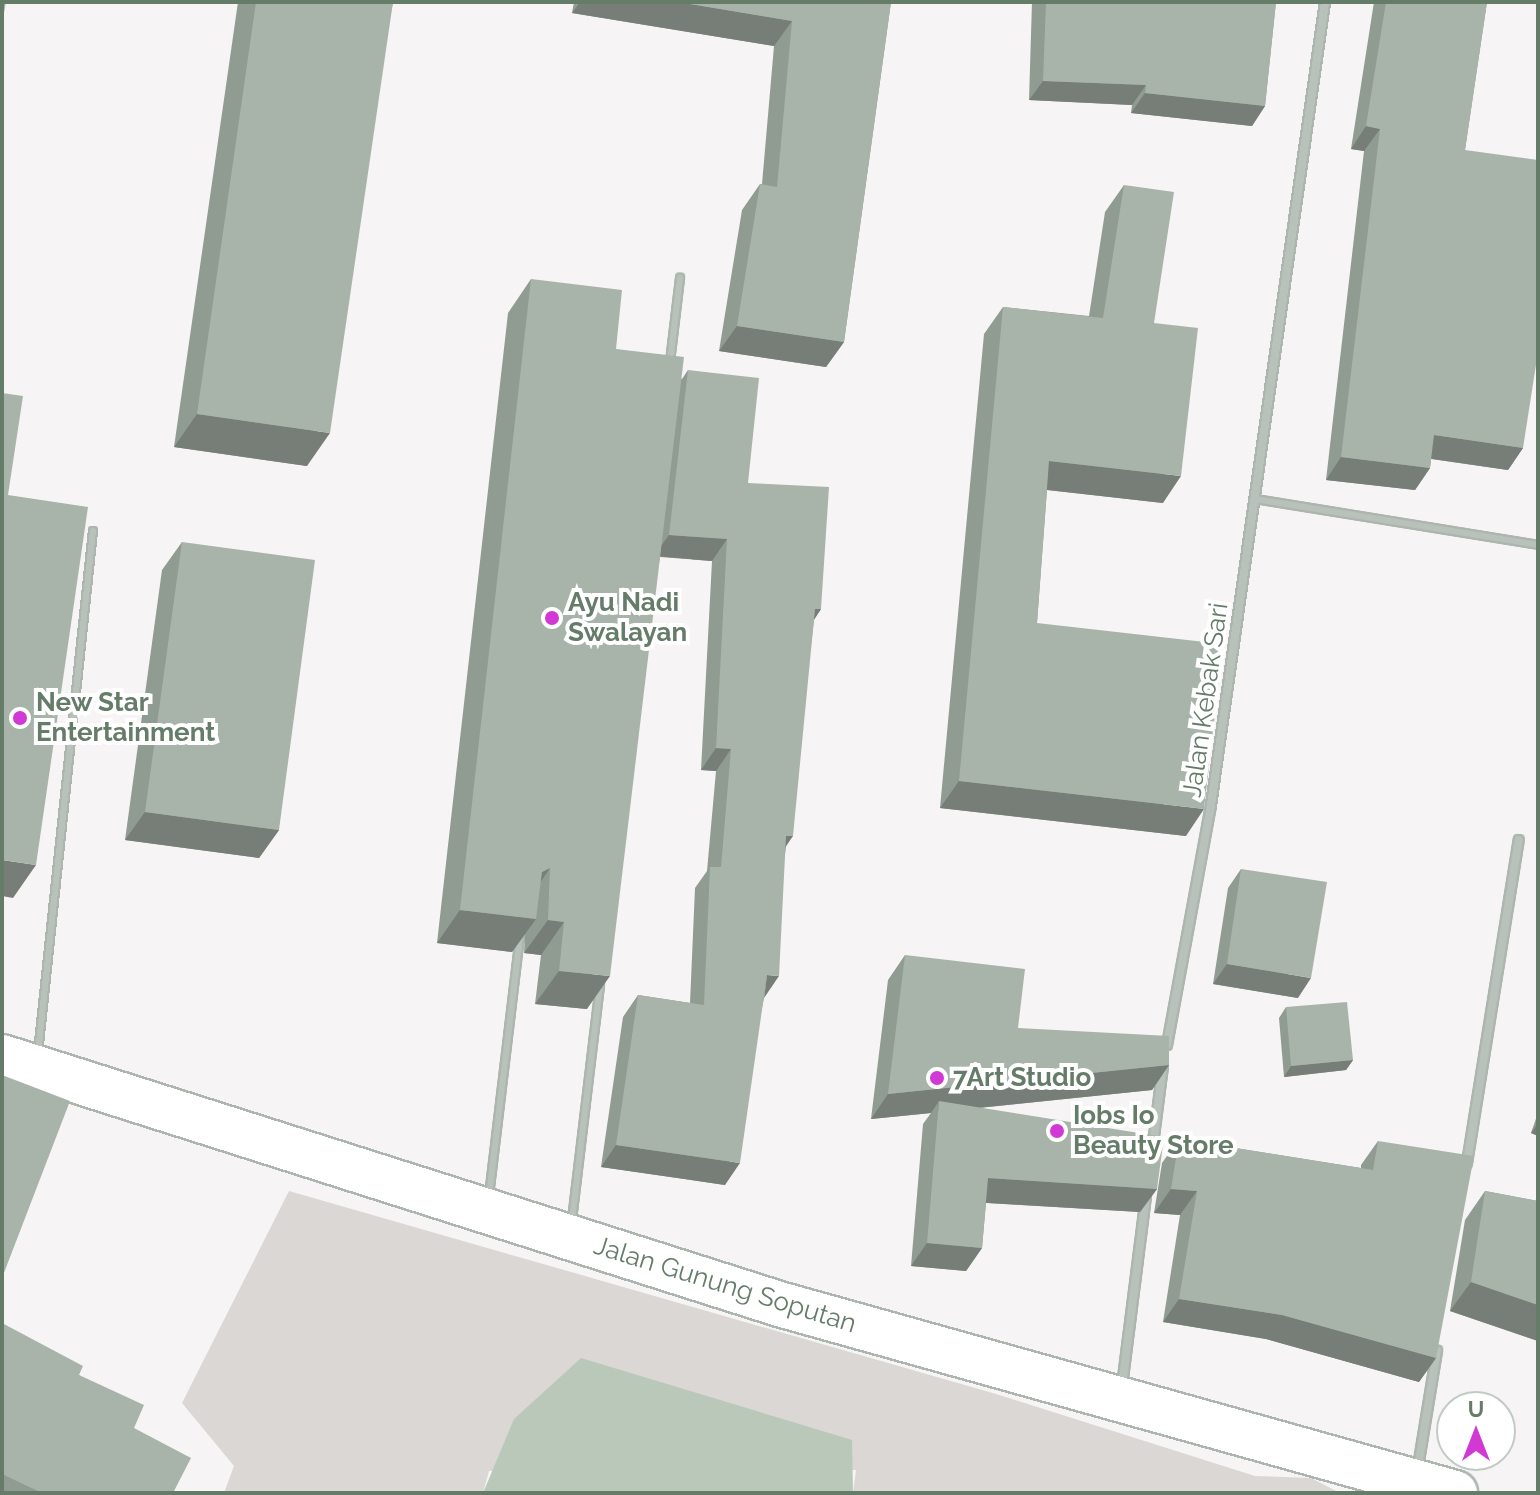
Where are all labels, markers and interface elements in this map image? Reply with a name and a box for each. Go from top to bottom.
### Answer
place label: Ayu Nadi Swalayan [568,587,687,648]
street label: Jalan Kebak Sari [1177,601,1235,799]
marker: Ayu Nadi Swalayan [543,609,561,627]
place label: New Star Entertainment [36,687,215,748]
marker: New Star Entertainment [11,709,29,727]
place label: 7Art Studio [953,1062,1091,1094]
marker: 7Art Studio [928,1069,946,1087]
place label: Iobs Io Beauty Store [1073,1100,1234,1162]
marker: Iobs Io Beauty Store [1048,1122,1066,1140]
street label: Jalan Gunung Soputan [590,1230,860,1340]
north arrow [1436,1391,1516,1471]
text: U [1468,1396,1484,1422]

